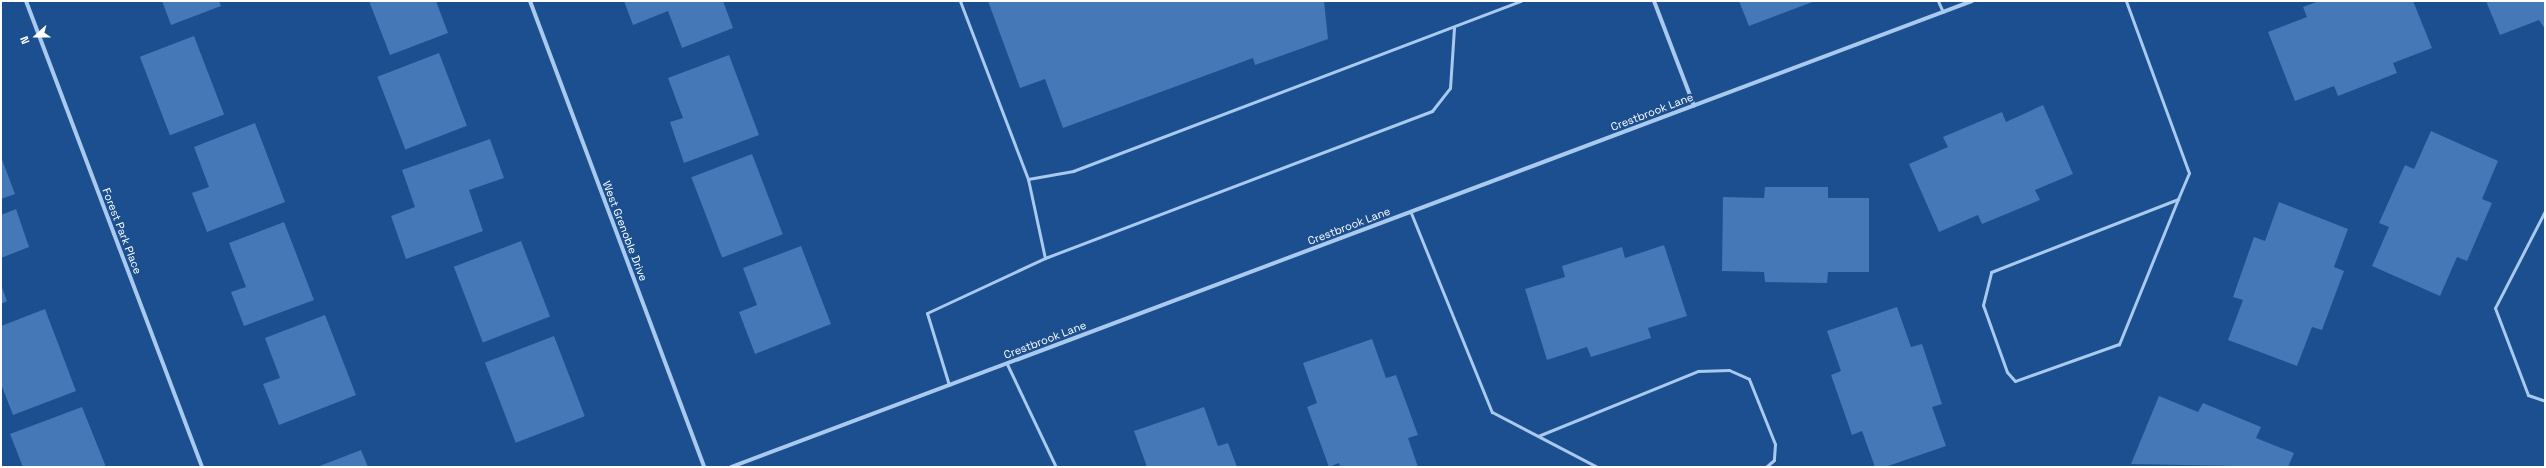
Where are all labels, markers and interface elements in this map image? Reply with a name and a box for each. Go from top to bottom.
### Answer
north arrow [16,16,56,56]
text: N [17,34,33,46]
street label: Crestbrook Lane [1609,90,1695,134]
street label: West Grenoble Drive [600,179,650,283]
street label: Forest Park Place [100,186,144,276]
street label: Crestbrook Lane [1306,204,1392,248]
street label: Crestbrook Lane [1002,318,1088,362]

